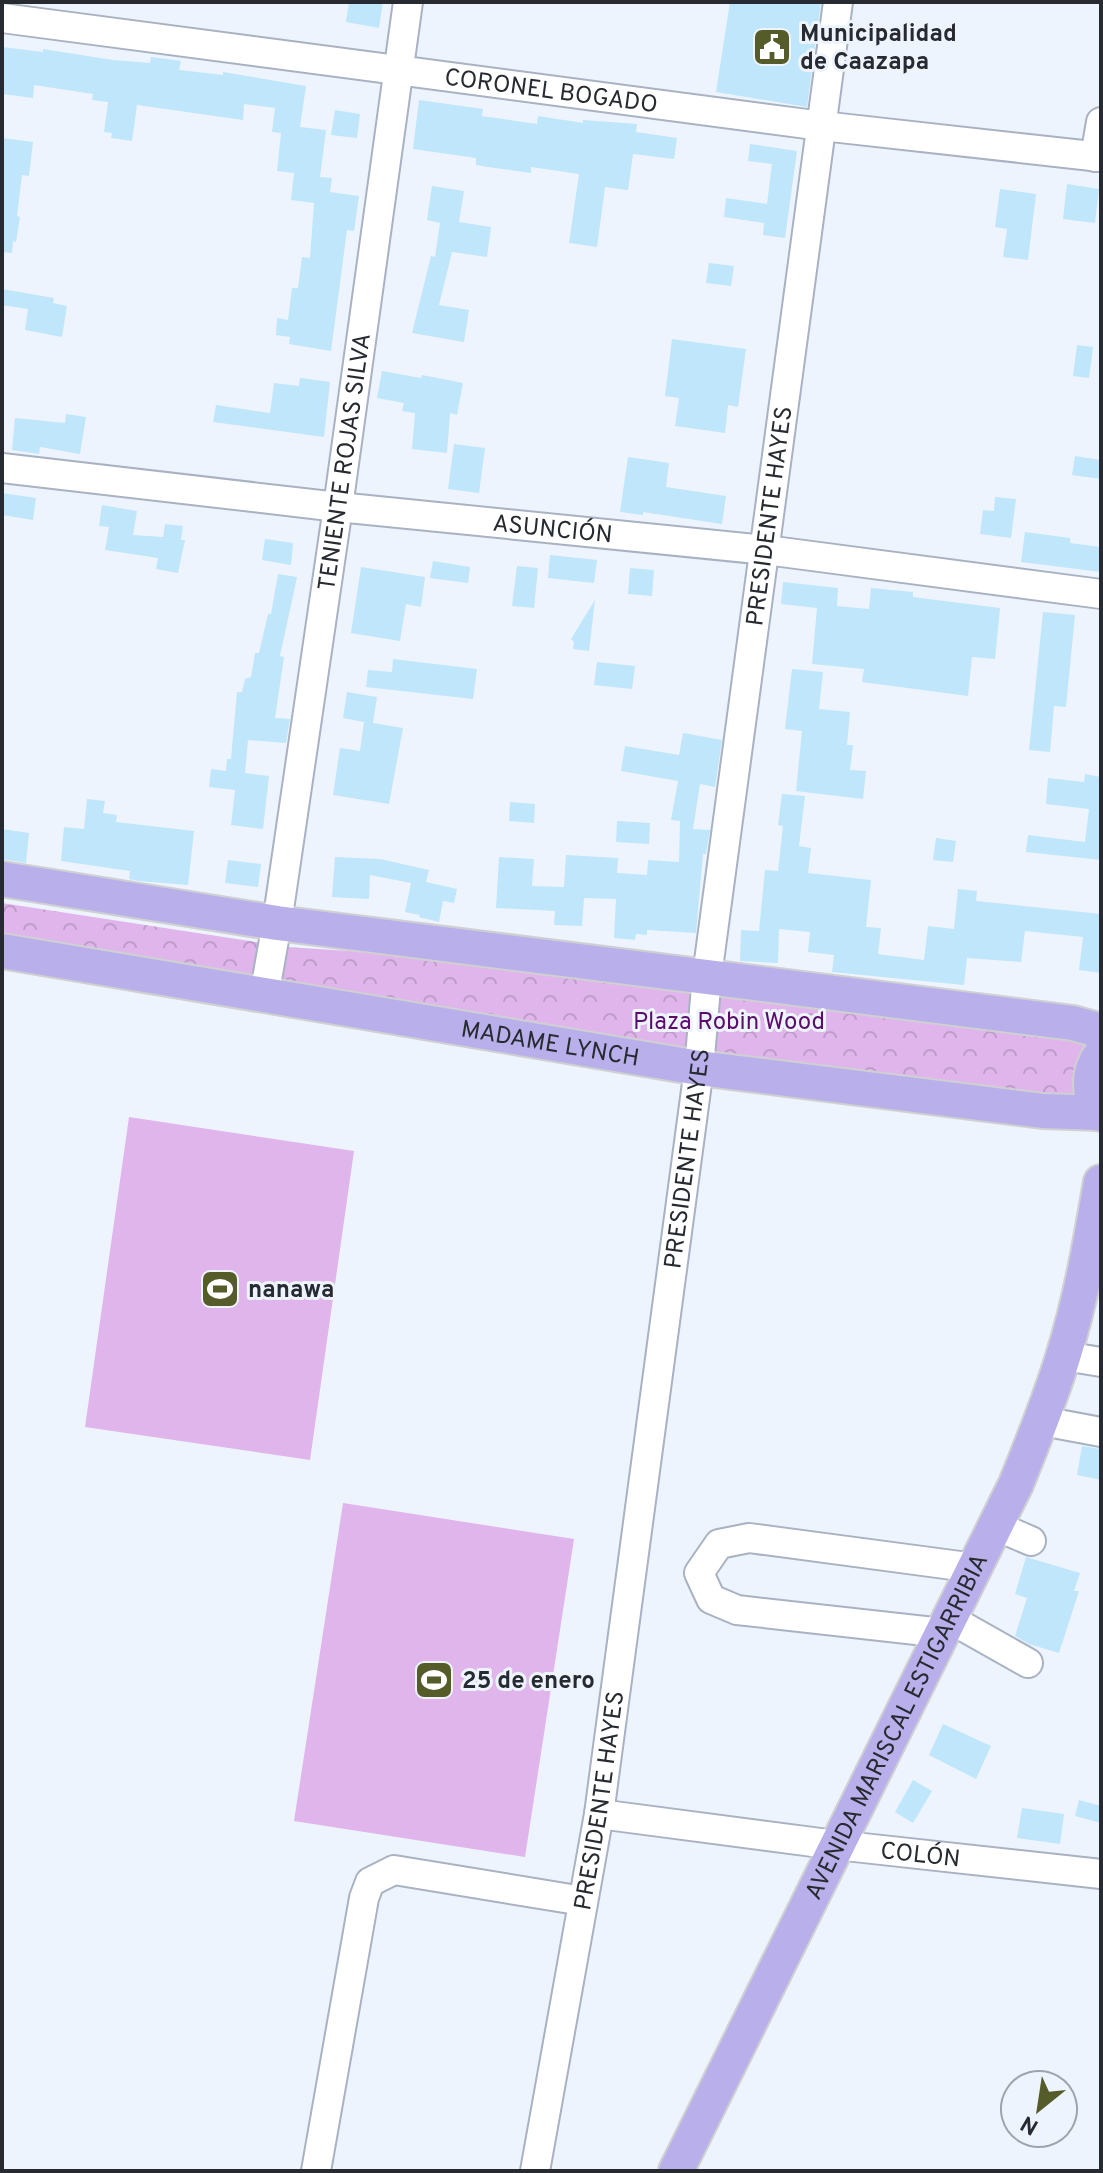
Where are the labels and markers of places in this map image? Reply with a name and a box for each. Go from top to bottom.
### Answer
place label: Municipalidad de Caazapa [800,20,957,78]
public building icon: Municipalidad de Caazapa [751,26,793,68]
sports icon: nanawa [199,1268,241,1310]
place label: nanawa [248,1276,334,1306]
sports icon: 25 de enero [413,1659,455,1701]
place label: 25 de enero [462,1667,595,1697]

